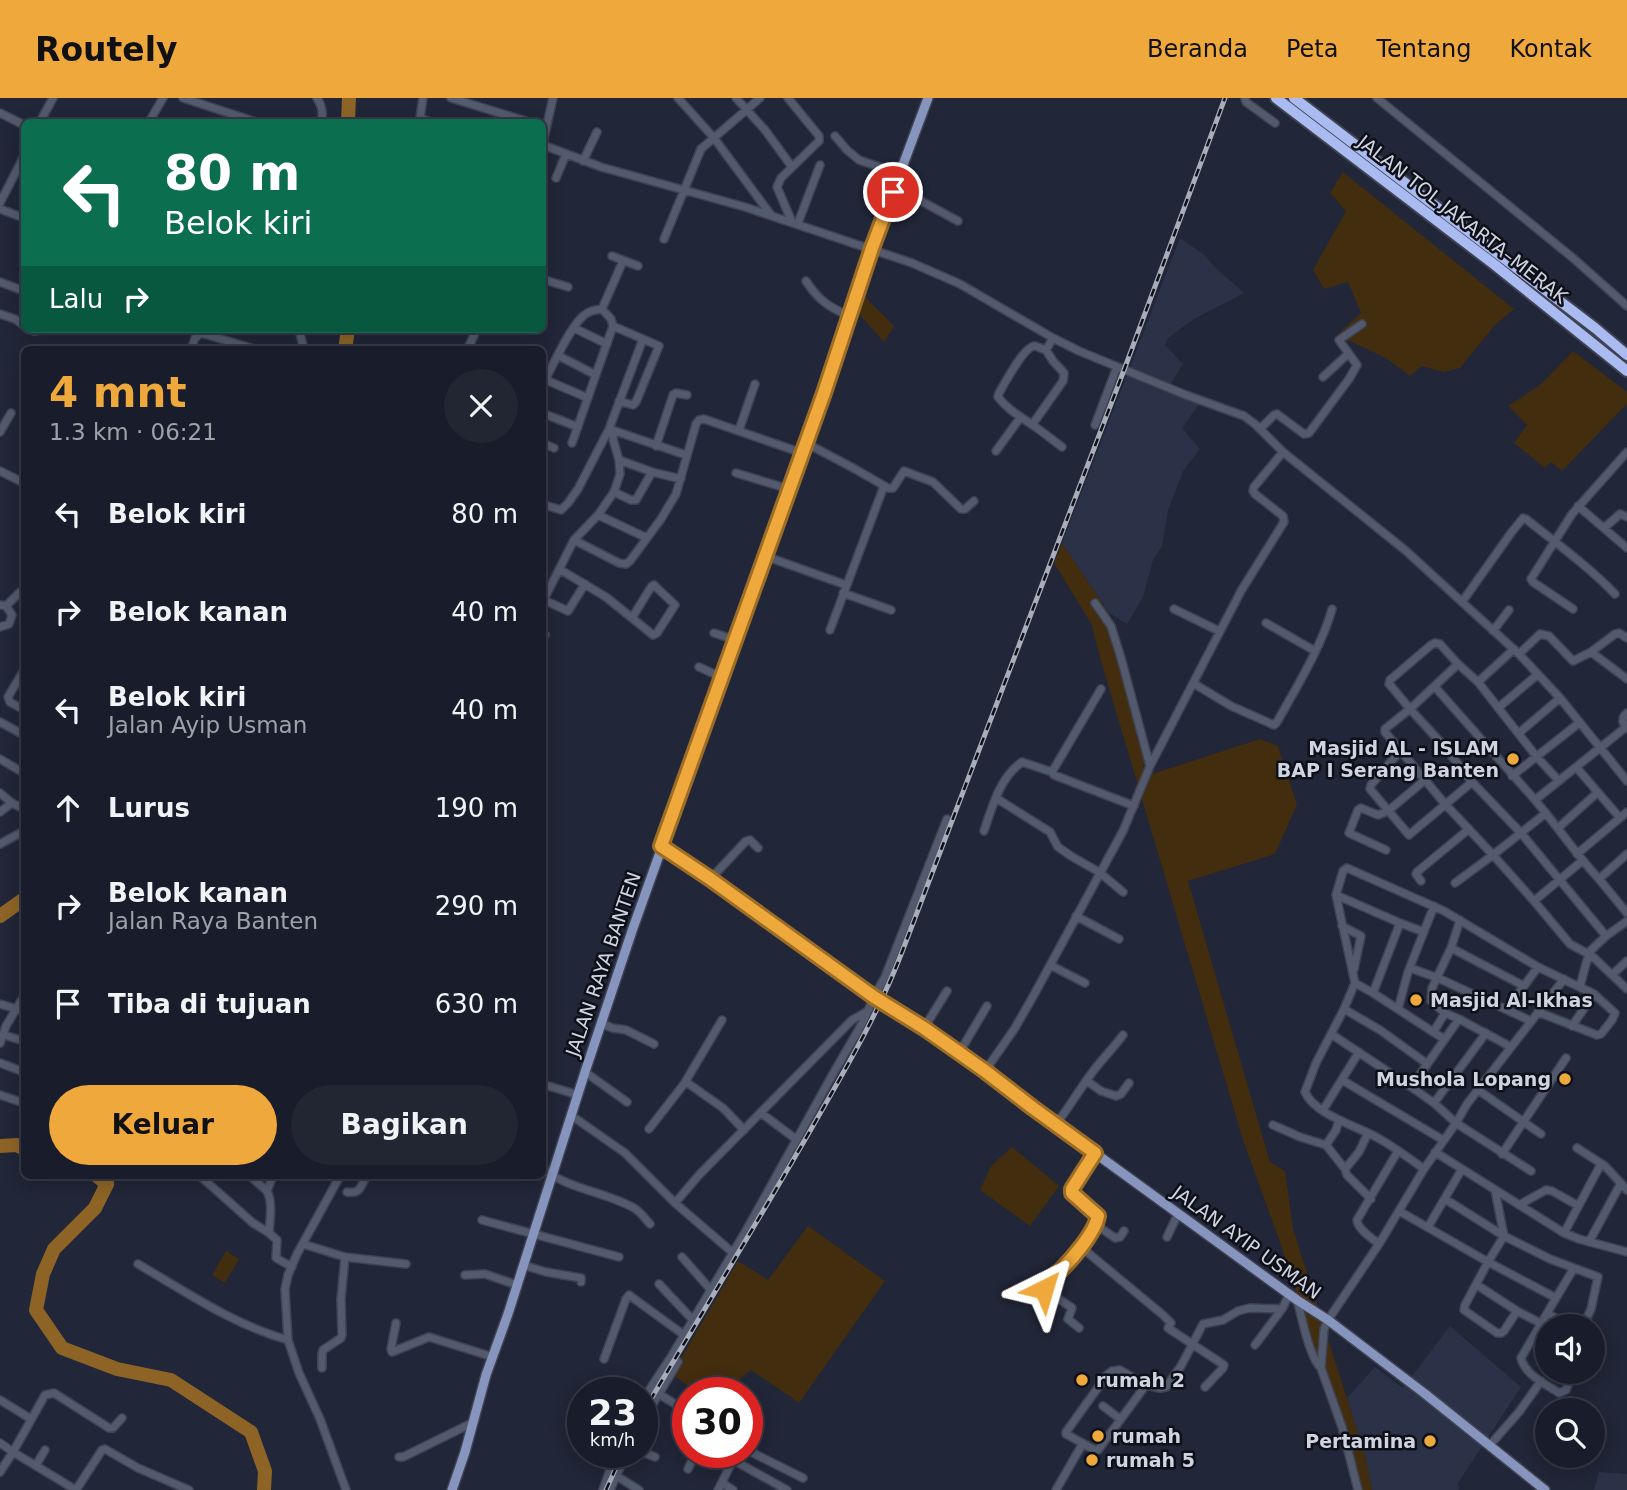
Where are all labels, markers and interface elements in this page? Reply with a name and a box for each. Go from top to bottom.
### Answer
text: Routely [35,30,178,69]
text: Beranda [1147,35,1248,63]
text: Peta [1286,35,1338,63]
text: Tentang [1376,35,1472,63]
text: Kontak [1510,35,1592,63]
street label: JALAN TOL JAKARTA–MERAK [1353,130,1573,308]
text: 80 m [164,145,300,202]
icon: left [49,147,140,238]
pin [863,162,923,222]
icon: arrive [874,173,912,211]
text: Belok kiri [164,204,312,242]
icon: right [117,280,155,318]
text: Lalu [49,284,103,314]
text: 4 mnt [49,368,187,417]
button: close [444,369,518,443]
text: 1.3 km · 06:21 [49,419,217,445]
icon: left [49,495,87,533]
text: Belok kiri [108,499,247,529]
text: 80 m [451,499,518,529]
icon: right [49,593,87,631]
text: Belok kanan [108,597,288,627]
text: 40 m [451,597,518,627]
text: Belok kiri [108,682,247,712]
icon: left [49,691,87,729]
text: 40 m [451,695,518,725]
text: Jalan Ayip Usman [108,712,307,738]
place label: Masjid AL - ISLAM BAP I Serang Banten [1277,737,1499,781]
marker: Masjid AL - ISLAM BAP I Serang Banten [1505,751,1521,767]
icon: ahead [49,789,87,827]
text: Lurus [108,793,190,823]
text: 190 m [435,793,518,823]
street label: JALAN RAYA BANTEN [561,869,645,1060]
text: Belok kanan [108,878,288,908]
icon: right [49,887,87,925]
text: 290 m [435,891,518,921]
text: Jalan Raya Banten [108,908,318,934]
icon: arrive [49,985,87,1023]
text: Tiba di tujuan [108,989,311,1019]
text: 630 m [435,989,518,1019]
place label: Masjid Al-Ikhas [1430,989,1593,1011]
marker: Masjid Al-Ikhas [1408,992,1424,1008]
place label: Mushola Lopang [1376,1068,1551,1090]
marker: Mushola Lopang [1557,1071,1573,1087]
button: Keluar [49,1085,277,1165]
button: Bagikan [291,1085,518,1165]
street label: JALAN AYIP USMAN [1168,1180,1326,1303]
position arrow [1007,1252,1081,1326]
map controls [1535,1314,1605,1468]
button: sound [1535,1314,1605,1384]
place label: rumah 2 [1096,1369,1185,1391]
marker: rumah 2 [1074,1372,1090,1388]
speed limit sign: 30 [672,1377,763,1468]
text: 23 [588,1393,637,1433]
button: search [1535,1398,1605,1468]
place label: rumah [1112,1425,1181,1447]
marker: rumah [1090,1428,1106,1444]
text: km/h [590,1429,635,1450]
place label: Pertamina [1305,1430,1416,1452]
marker: Pertamina [1422,1433,1438,1449]
place label: rumah 5 [1106,1449,1195,1471]
marker: rumah 5 [1084,1452,1100,1468]

